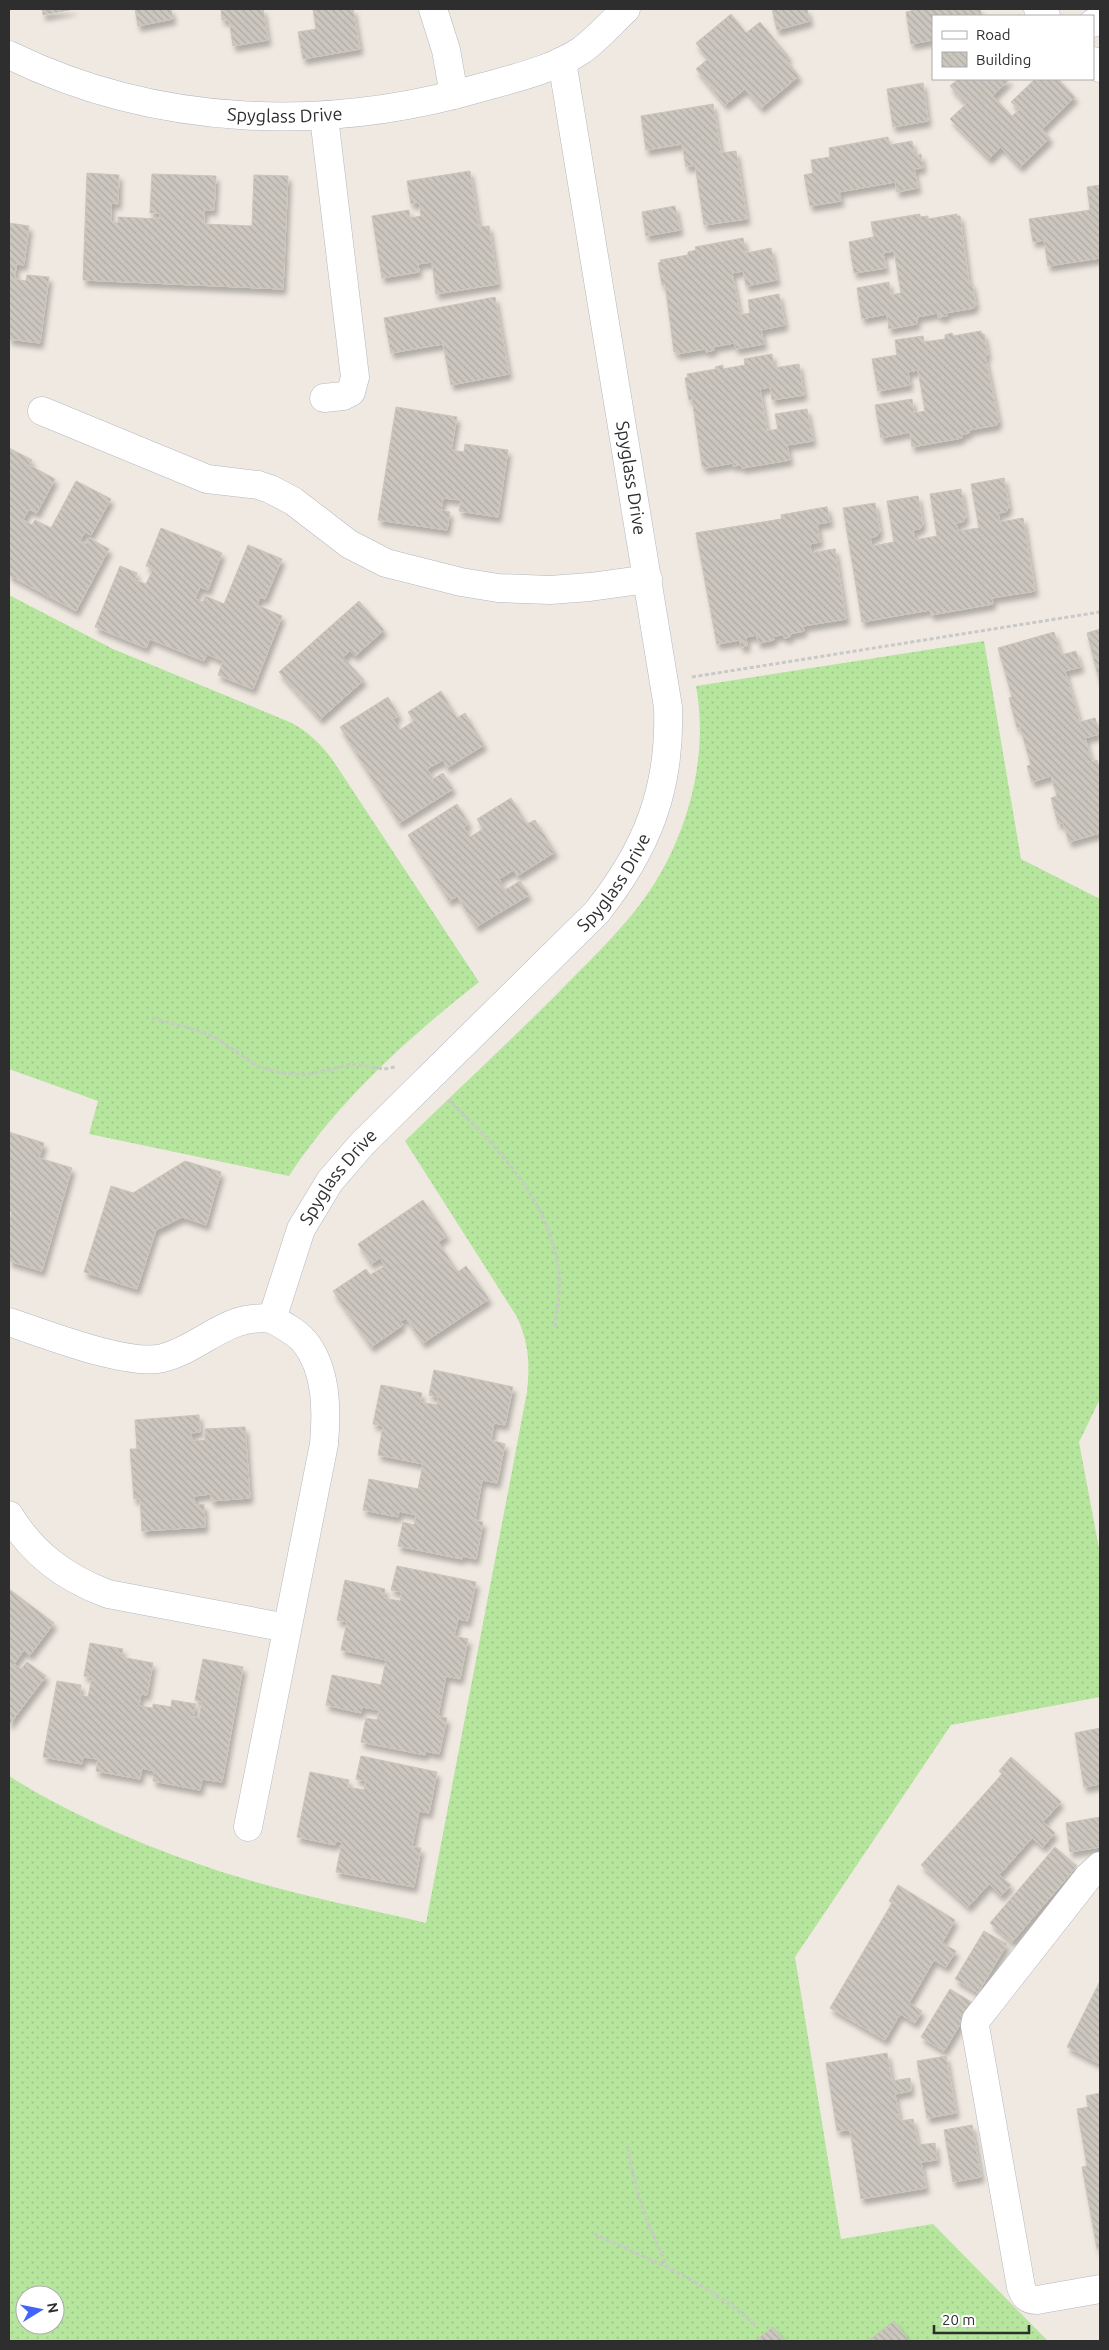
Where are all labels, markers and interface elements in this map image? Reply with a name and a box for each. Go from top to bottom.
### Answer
legend [932,15,1094,80]
text: Road [976,26,1011,43]
text: Building [976,51,1031,68]
street label: Spyglass Drive [227,103,343,125]
street label: Spyglass Drive [613,419,651,536]
street label: Spyglass Drive [572,830,653,935]
street label: Spyglass Drive [295,1124,380,1228]
north arrow [15,2285,65,2335]
text: N [44,2301,62,2314]
scale bar [934,2302,1029,2334]
text: 20 m [942,2311,975,2328]

